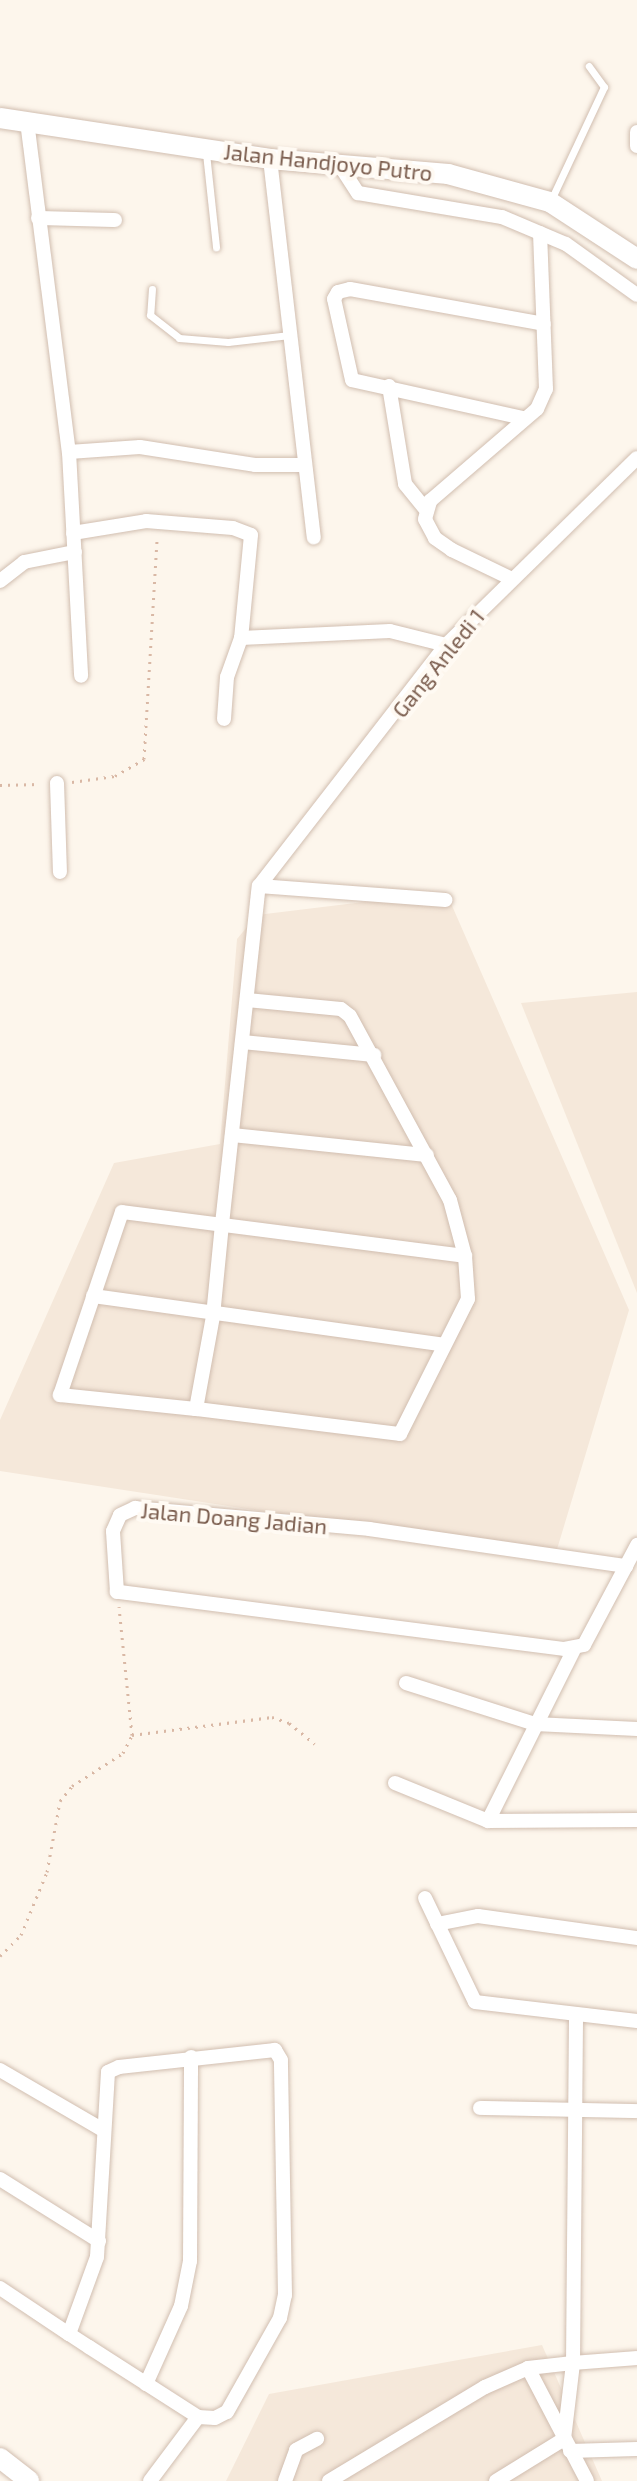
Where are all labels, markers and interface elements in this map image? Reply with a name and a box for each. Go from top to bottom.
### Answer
street label: Jalan Handjoyo Putro [222,138,434,186]
street label: Gang Anledi 1 [386,603,490,723]
street label: Jalan Doang Jadian [139,1497,329,1539]

